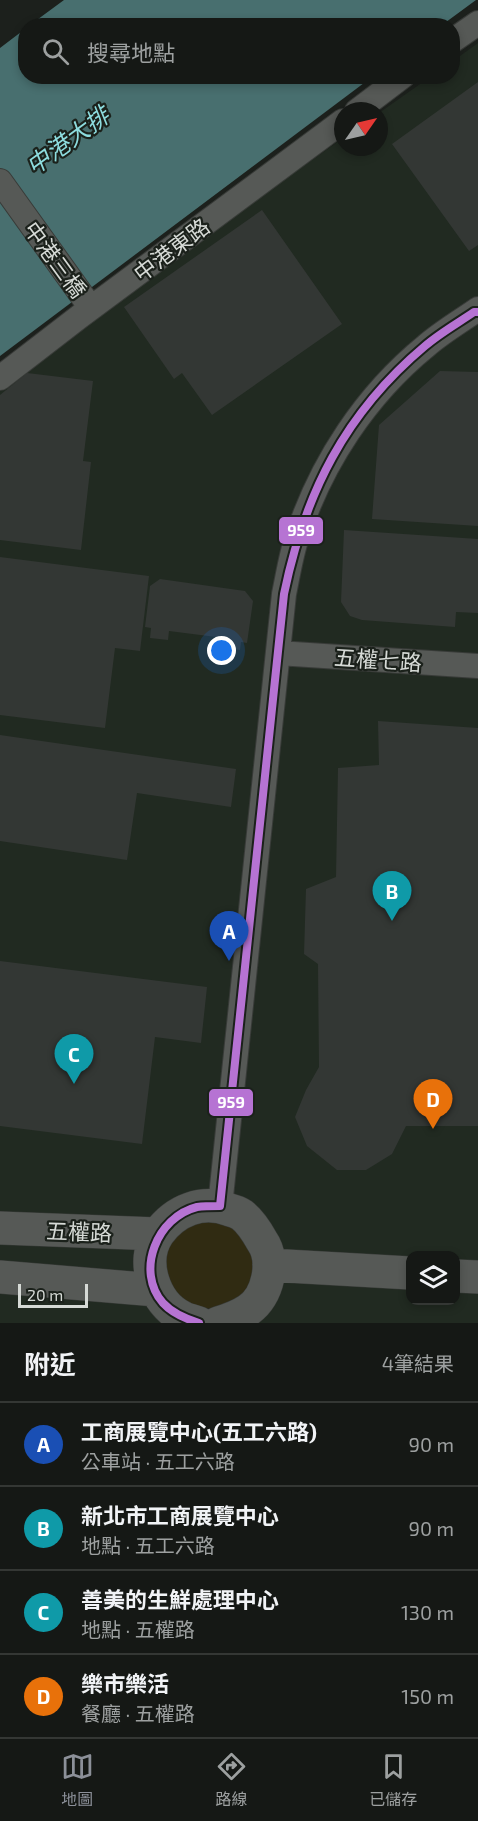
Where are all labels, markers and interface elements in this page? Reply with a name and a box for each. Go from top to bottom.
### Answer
search box [18,18,460,84]
icon: search [39,35,72,68]
text: 搜尋地點 [87,39,175,65]
water label: 中港大排 [20,98,117,180]
north arrow [334,102,388,156]
street label: 中港東路 [128,212,214,286]
street label: 中港三橋 [20,216,92,302]
line badge: 959 [278,516,324,545]
text: 959 [287,520,315,539]
your location [207,636,236,665]
street label: 五權七路 [333,643,423,675]
pin: B [372,872,412,921]
pin: A [210,912,248,961]
pin: C [54,1034,94,1084]
pin: D [414,1080,452,1129]
line badge: 959 [208,1088,254,1117]
text: 959 [217,1092,245,1111]
street label: 五權路 [46,1217,112,1245]
map controls [406,1251,460,1305]
button: layers [406,1251,460,1305]
scale bar [18,1281,88,1308]
text: 20 m [27,1285,63,1304]
text: 附近 [24,1348,76,1379]
text: 4筆結果 [382,1351,454,1375]
text: 工商展覽中心(五工六路) [81,1418,317,1444]
text: A [37,1432,50,1456]
text: 90 m [409,1432,454,1456]
text: 公車站 · 五工六路 [81,1449,235,1473]
text: 新北市工商展覽中心 [81,1502,279,1528]
text: B [37,1516,50,1540]
text: 90 m [409,1516,454,1540]
text: 地點 · 五工六路 [81,1533,215,1557]
text: 善美的生鮮處理中心 [81,1586,279,1612]
text: C [38,1600,49,1624]
text: 130 m [401,1600,454,1624]
text: 地點 · 五權路 [81,1617,195,1641]
text: 樂市樂活 [81,1670,169,1696]
text: D [37,1684,50,1708]
text: 150 m [401,1684,454,1708]
text: 餐廳 · 五權路 [81,1701,195,1725]
tab: 地圖 [61,1750,94,1810]
tab: 路線 [215,1750,248,1810]
tab: 已儲存 [369,1750,417,1810]

